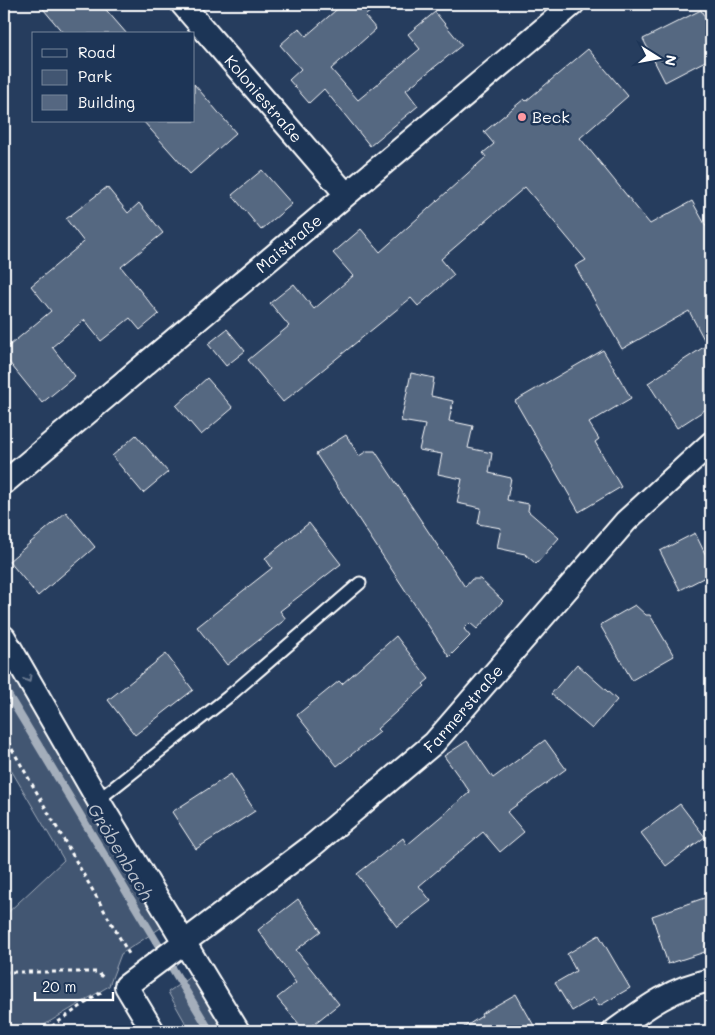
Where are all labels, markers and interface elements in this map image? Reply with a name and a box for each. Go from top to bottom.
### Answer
legend [32,32,195,122]
north arrow [632,32,682,82]
text: Road [78,42,115,62]
street label: Koloniestraße [220,50,308,147]
text: N [661,54,682,68]
text: Park [78,66,112,86]
text: Building [78,92,135,112]
place label: Beck [532,106,570,127]
marker: Beck [516,111,528,123]
street label: Maistraße [251,209,326,277]
street label: Farmerstraße [419,660,507,757]
one-way arrow [22,674,32,683]
water label: Gröbenbach [82,799,159,904]
scale bar [35,970,112,1002]
text: 20 m [42,976,76,996]

